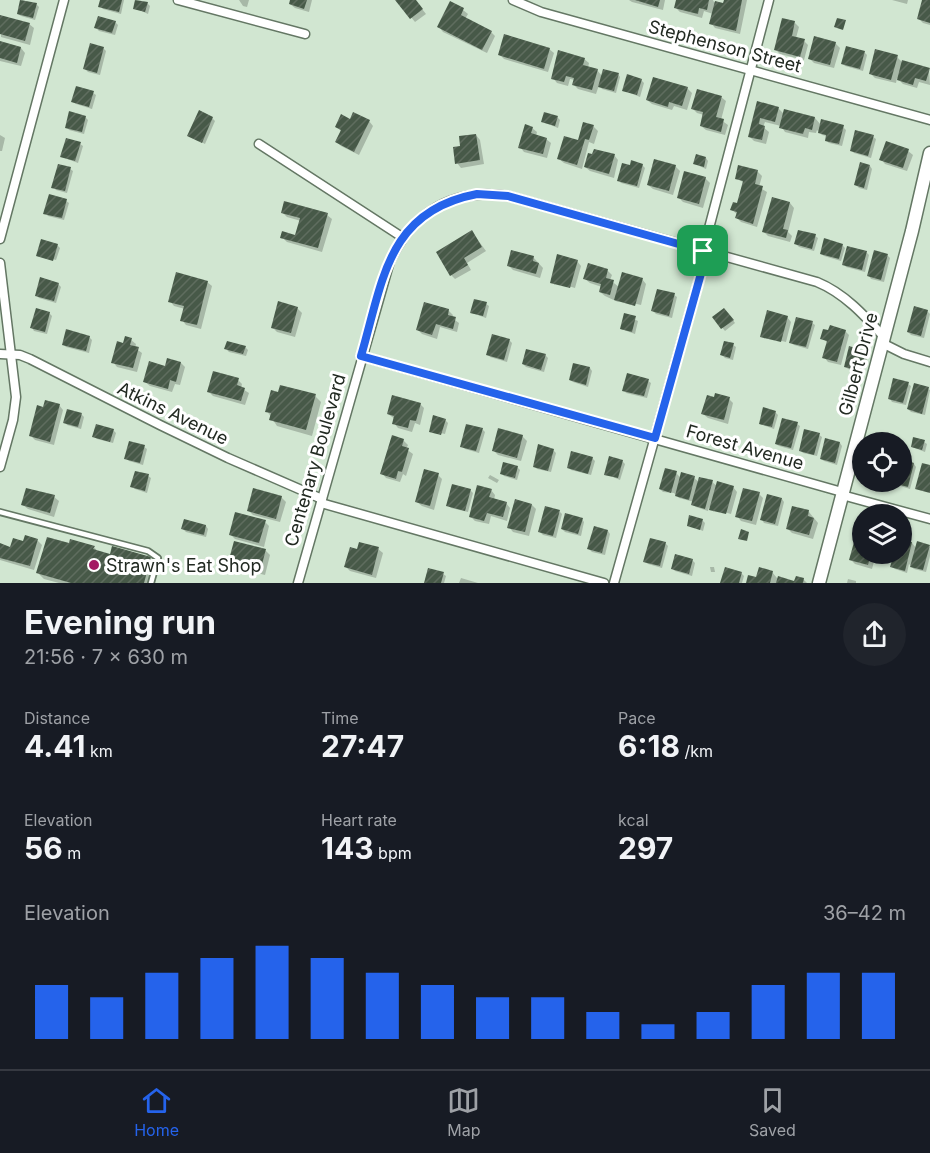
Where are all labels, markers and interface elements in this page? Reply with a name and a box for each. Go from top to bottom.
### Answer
street label: Stephenson Street [646,15,804,77]
pin [677,225,728,276]
icon: arrive [686,234,719,267]
street label: Gilbert Drive [834,310,882,418]
street label: Centenary Boulevard [280,371,350,549]
street label: Atkins Avenue [114,377,232,449]
street label: Forest Avenue [684,420,806,474]
map controls [852,432,912,564]
button: locate [852,432,912,492]
button: layers [852,504,912,564]
place label: Strawn's Eat Shop [106,555,262,576]
marker: Strawn's Eat Shop [87,558,101,572]
text: Evening run [24,602,216,642]
button: share [843,603,906,666]
text: 21:56 · 7 × 630 m [24,645,188,669]
text: Distance [24,708,90,728]
text: Time [321,708,359,728]
text: Pace [618,708,656,728]
text: 4.41 [24,728,85,764]
text: 27:47 [321,728,404,764]
text: 6:18 [618,728,680,764]
text: km [85,741,113,761]
text: /km [680,741,713,761]
text: Elevation [24,810,93,830]
text: Heart rate [321,810,397,830]
text: kcal [618,810,649,830]
text: 56 [24,830,63,866]
text: 143 [321,830,374,866]
text: 297 [618,830,673,866]
text: m [63,843,81,863]
text: bpm [374,843,412,863]
text: Elevation [24,901,110,925]
text: 36–42 m [823,901,906,925]
tab: Home [134,1084,179,1140]
tab: Map [447,1084,481,1140]
tab: Saved [749,1084,796,1140]

